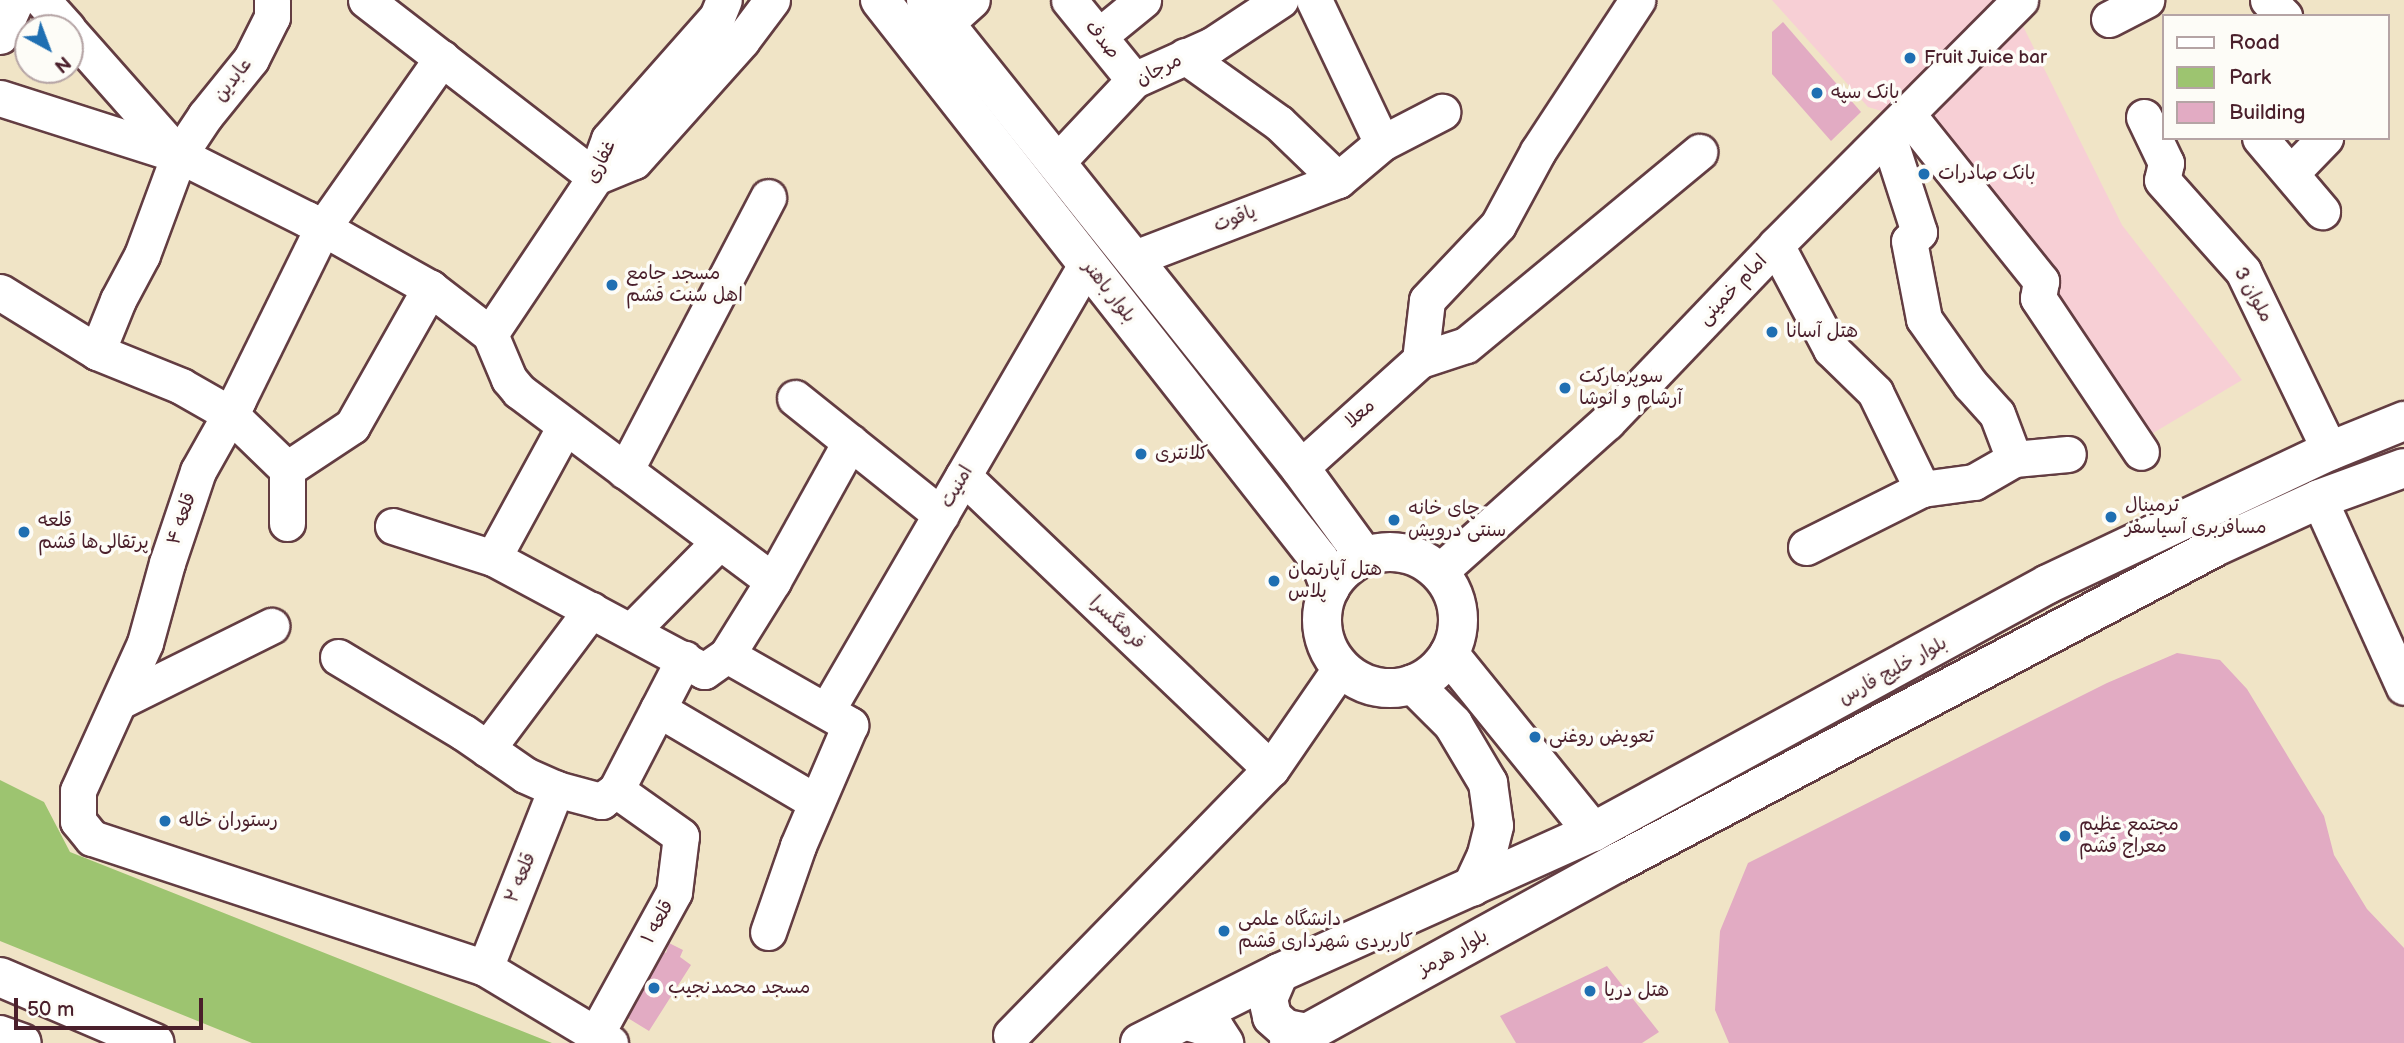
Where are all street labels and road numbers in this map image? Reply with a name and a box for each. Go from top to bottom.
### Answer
street label: صدف [1080,16,1124,64]
street label: مرجان [1132,49,1186,91]
street label: عابدین [209,54,257,106]
street label: غفاری [581,137,621,187]
street label: یاقوت [1210,200,1260,238]
street label: امام خمینی [1694,250,1772,330]
street label: بلوار باهنر [1078,256,1140,328]
street label: ملوان 3 [2229,263,2277,327]
street label: معلا [1340,395,1380,433]
street label: امنیت [936,462,978,512]
street label: قلعه ۴ [163,490,201,548]
street label: فرهنگسرا [1084,592,1150,654]
street label: بلوار خلیج فارس [1835,632,1951,710]
street label: قلعه ۲ [501,850,541,906]
street label: قلعه ۱ [637,896,679,948]
street label: بلوار هرمز [1414,925,1492,981]

